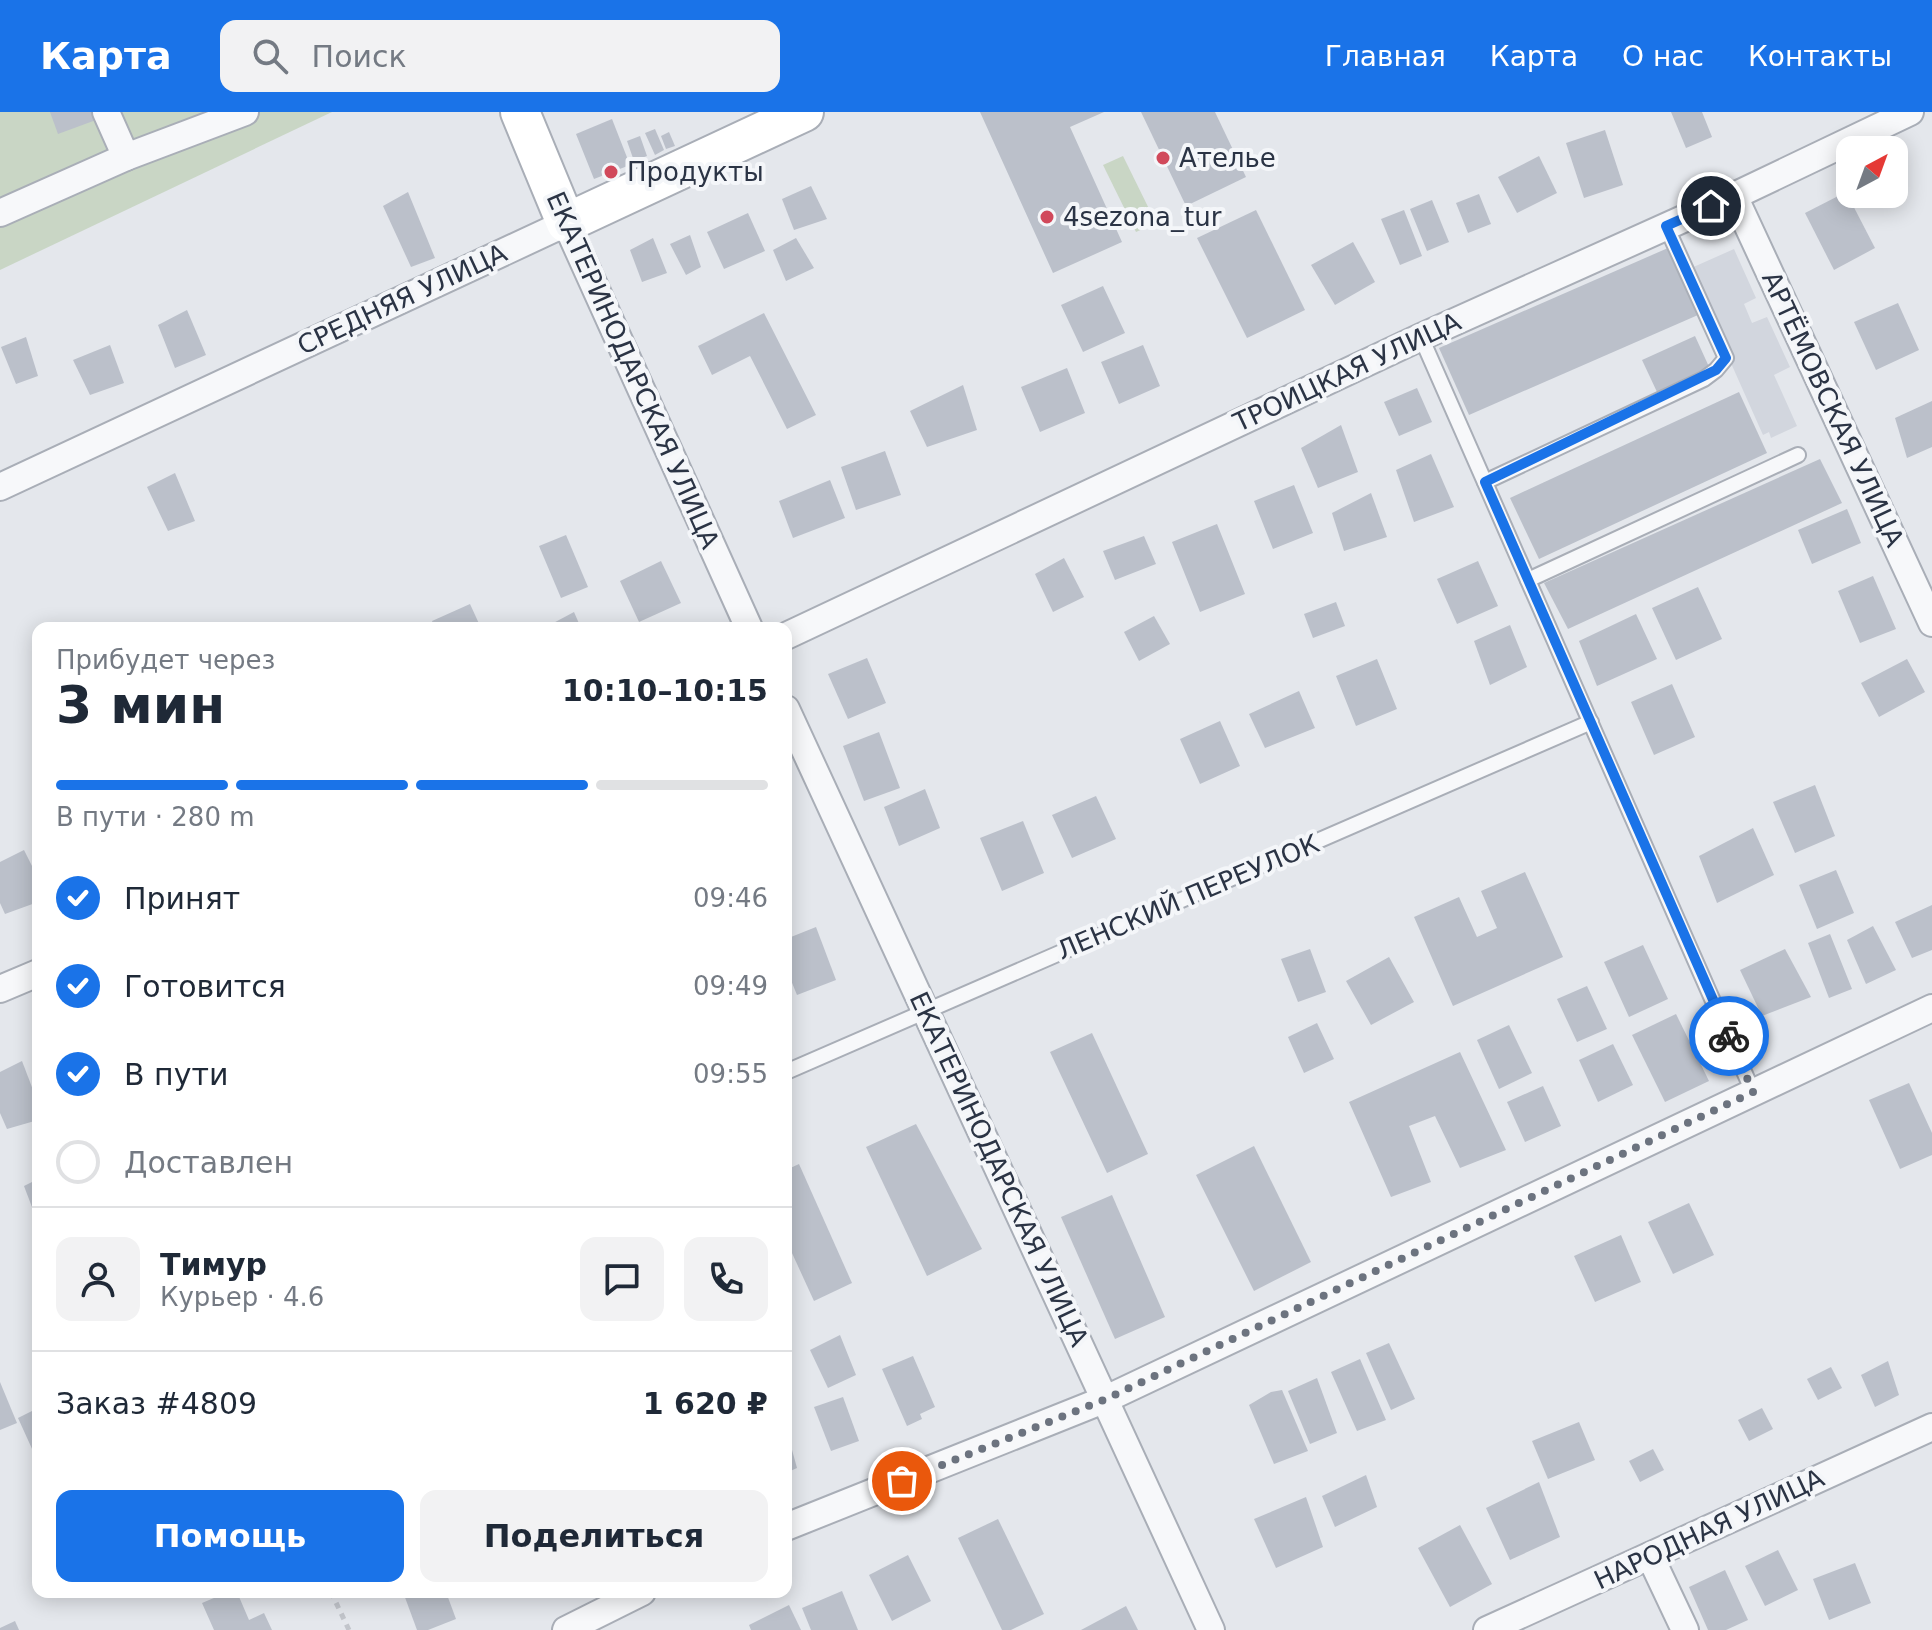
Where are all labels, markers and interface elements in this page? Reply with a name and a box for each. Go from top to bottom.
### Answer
search box [220,20,780,92]
text: Карта [40,34,172,78]
icon: search [248,34,292,78]
text: Поиск [312,39,407,74]
text: Главная [1325,40,1446,73]
text: Карта [1490,40,1578,73]
text: О нас [1622,40,1704,73]
text: Контакты [1748,40,1892,73]
north arrow [1836,136,1908,208]
map controls [1836,136,1908,208]
place label: Ателье [1179,143,1276,173]
marker: Ателье [1154,149,1172,167]
place label: Продукты [627,157,764,187]
marker: Продукты [602,163,620,181]
pin [1677,172,1745,240]
icon: home [1689,184,1733,228]
street label: ЕКАТЕРИНОДАРСКАЯ УЛИЦА [541,187,726,553]
place label: 4sezona_tur [1063,202,1222,232]
marker: 4sezona_tur [1038,208,1056,226]
street label: СРЕДНЯЯ УЛИЦА [293,237,512,361]
street label: АРТЁМОВСКАЯ УЛИЦА [1756,266,1911,551]
street label: ТРОИЦКАЯ УЛИЦА [1228,306,1465,438]
text: Прибудет через [56,645,275,675]
text: 10:10–10:15 [562,673,768,708]
text: 3 мин [56,675,225,735]
text: В пути · 280 m [56,802,255,832]
street label: ЛЕНСКИЙ ПЕРЕУЛОК [1052,827,1324,966]
icon: check [56,876,100,920]
text: Принят [124,881,240,916]
text: 09:46 [693,883,768,913]
icon: check [56,964,100,1008]
text: Готовится [124,969,286,1004]
text: 09:49 [693,971,768,1001]
street label: ЕКАТЕРИНОДАРСКАЯ УЛИЦА [904,987,1095,1351]
courier [1689,996,1769,1076]
icon: bike [1707,1014,1751,1058]
icon: check [56,1052,100,1096]
text: В пути [124,1057,228,1092]
text: 09:55 [693,1059,768,1089]
text: Доставлен [124,1145,293,1180]
button: person [56,1237,140,1321]
button: chat [580,1237,664,1321]
button: phone [684,1237,768,1321]
text: Тимур [160,1247,267,1282]
text: Курьер · 4.6 [160,1282,324,1312]
text: Заказ #4809 [56,1386,257,1421]
text: 1 620 ₽ [643,1386,768,1421]
pin [868,1447,936,1515]
icon: bag [880,1459,924,1503]
street label: НАРОДНАЯ УЛИЦА [1589,1462,1829,1595]
button: Помощь [56,1490,404,1582]
button: Поделиться [420,1490,768,1582]

